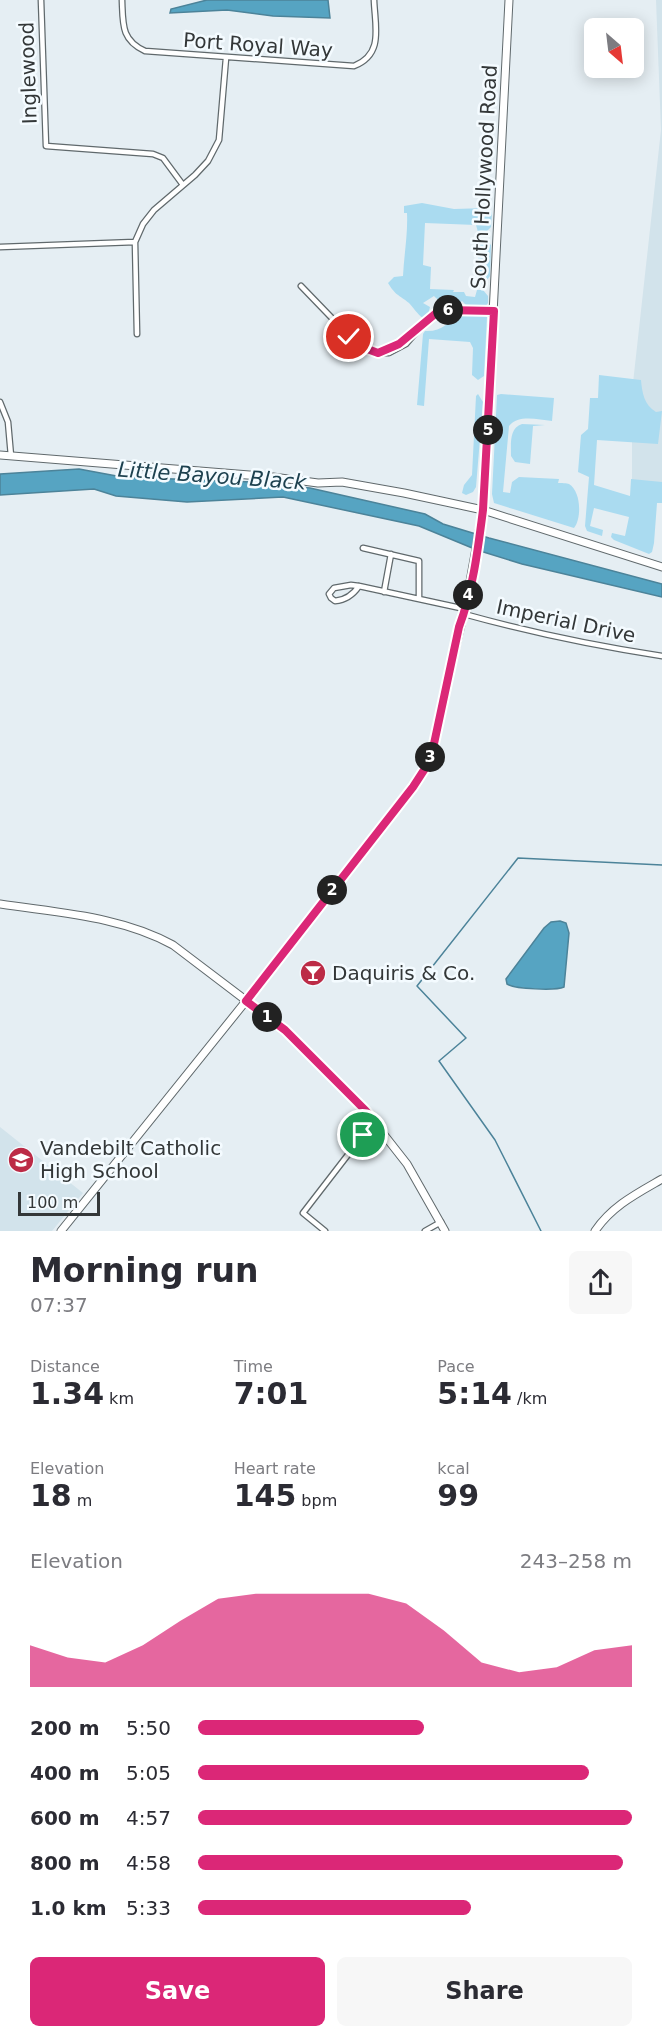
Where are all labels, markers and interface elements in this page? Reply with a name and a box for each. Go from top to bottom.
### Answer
north arrow [584,18,644,78]
map controls [584,18,644,78]
street label: Inglewood [14,21,42,125]
street label: Port Royal Way [182,28,334,62]
street label: South Hollywood Road [466,64,502,290]
pin: 6 [433,295,463,325]
text: 6 [442,300,454,319]
pin [323,311,374,362]
icon: check [332,320,365,353]
pin: 5 [473,415,503,445]
text: 5 [482,420,494,439]
water label: Little Bayou Black [117,457,308,495]
pin: 4 [453,580,483,610]
text: 4 [462,585,474,604]
street label: Imperial Drive [494,595,638,647]
pin: 3 [415,742,445,772]
text: 3 [424,747,436,766]
pin: 2 [317,875,347,905]
text: 2 [326,880,338,899]
bar icon: Daquiris & Co. [298,958,328,988]
place label: Daquiris & Co. [332,961,475,985]
pin: 1 [252,1002,282,1032]
text: 1 [261,1007,273,1026]
pin [337,1109,388,1160]
icon: arrive [346,1118,379,1151]
place label: Vandebilt Catholic High School [40,1136,221,1183]
school or university icon: Vandebilt Catholic High School [6,1145,36,1175]
scale bar [18,1189,100,1216]
text: 100 m [27,1193,78,1212]
text: Morning run [30,1251,258,1290]
button: share [569,1251,632,1314]
text: 07:37 [30,1293,88,1317]
text: Distance [30,1357,100,1376]
text: Time [234,1357,273,1376]
text: Pace [437,1357,475,1376]
text: 1.34 [30,1376,104,1411]
text: 7:01 [234,1376,308,1411]
text: 5:14 [437,1376,512,1411]
text: km [104,1389,134,1408]
text: /km [512,1389,547,1408]
text: Elevation [30,1459,104,1478]
text: Heart rate [234,1459,316,1478]
text: kcal [437,1459,470,1478]
text: 18 [30,1478,72,1513]
text: 145 [234,1478,296,1513]
text: 99 [437,1478,479,1513]
text: m [72,1491,92,1510]
text: bpm [296,1491,337,1510]
text: Elevation [30,1549,123,1573]
text: 243–258 m [520,1549,632,1573]
text: 200 m [30,1716,100,1740]
text: 5:50 [126,1716,171,1740]
text: 400 m [30,1761,100,1785]
text: 5:05 [126,1761,171,1785]
text: 600 m [30,1806,100,1830]
text: 4:57 [126,1806,171,1830]
text: 800 m [30,1851,100,1875]
text: 4:58 [126,1851,171,1875]
text: 1.0 km [30,1896,107,1920]
text: 5:33 [126,1896,171,1920]
button: Save [30,1957,325,2026]
button: Share [337,1957,632,2026]

